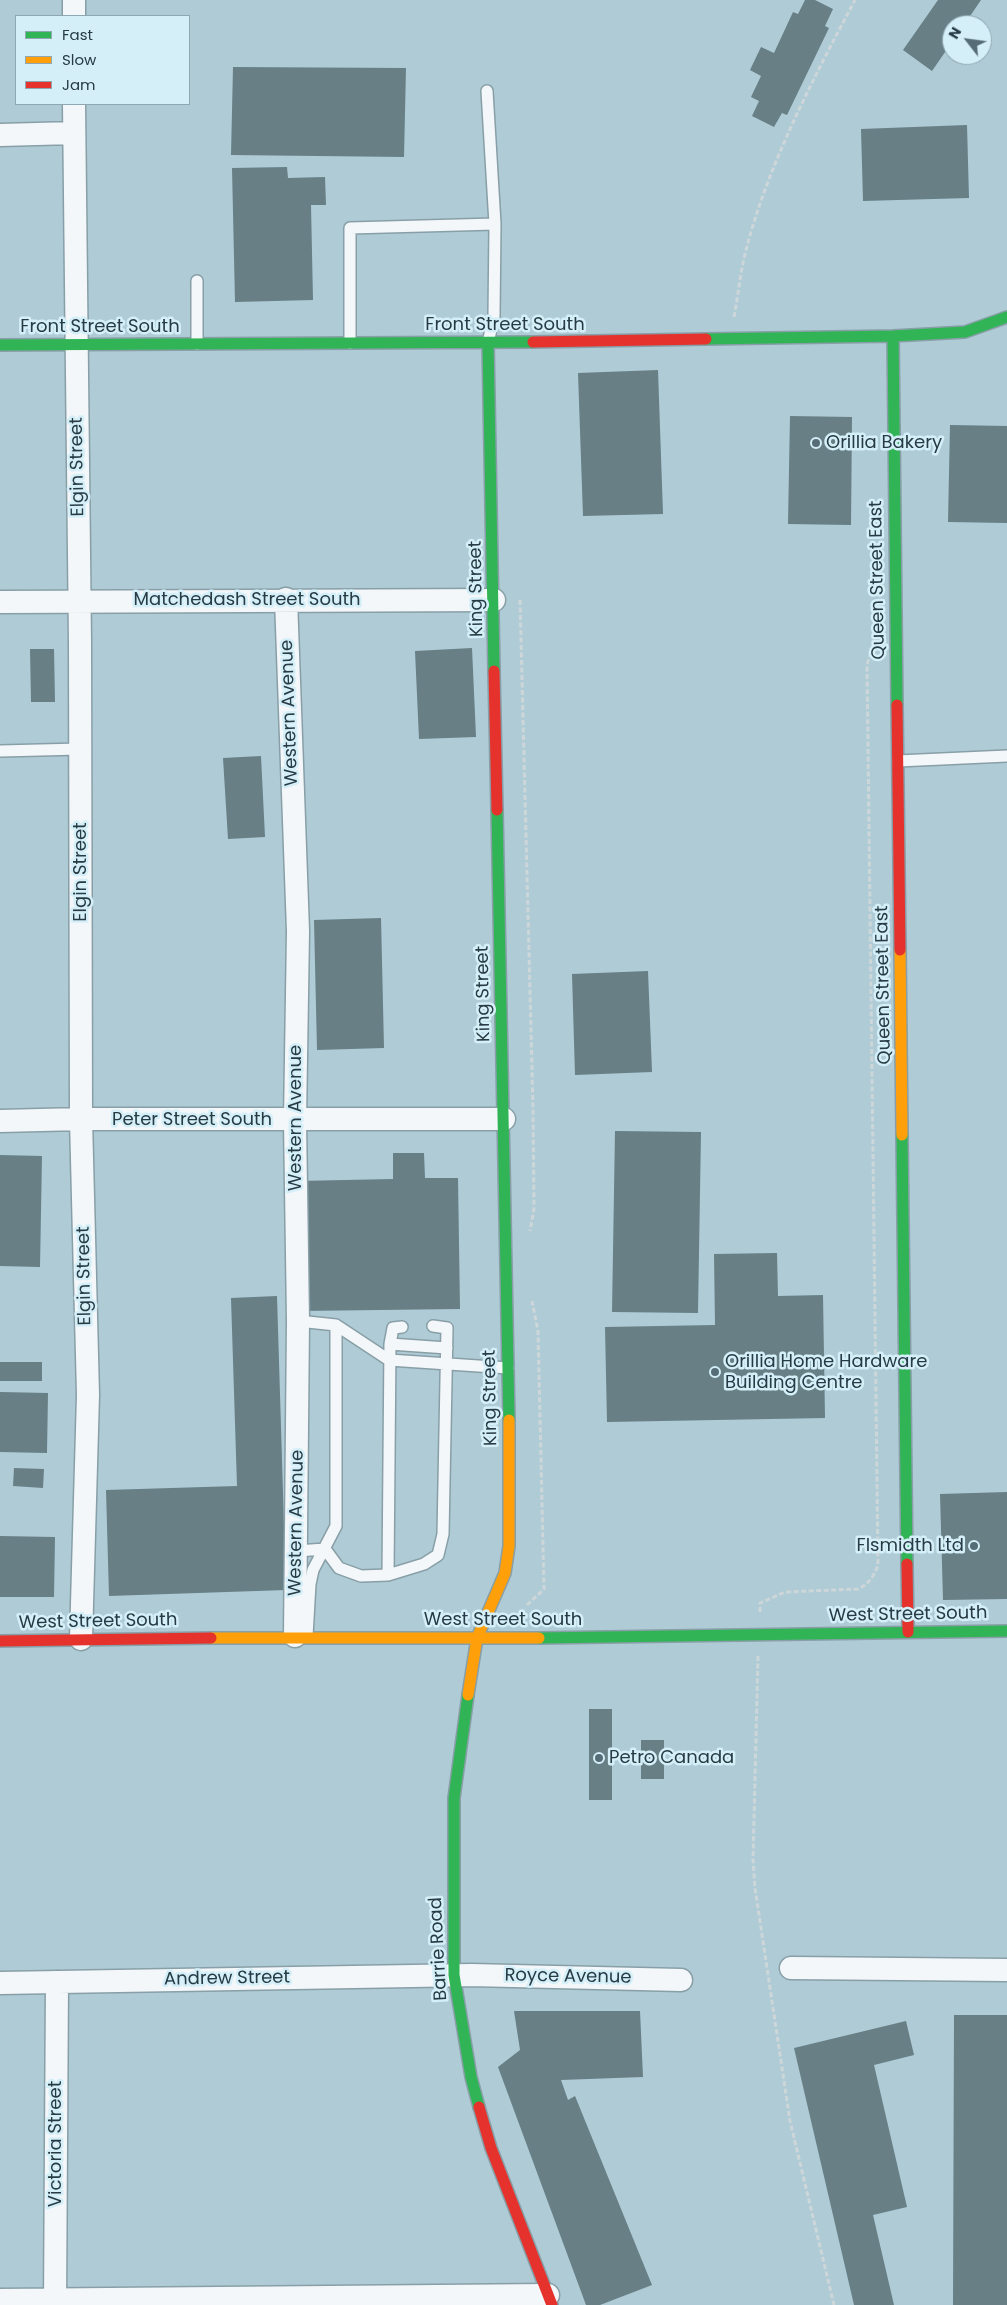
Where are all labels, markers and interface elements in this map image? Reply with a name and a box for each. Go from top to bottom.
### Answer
legend [15,15,190,105]
north arrow [942,15,992,65]
text: N [944,23,966,43]
text: Fast [62,24,93,45]
text: Slow [62,49,96,70]
text: Jam [62,74,96,95]
street label: Front Street South [425,314,585,336]
street label: Front Street South [20,316,180,338]
street label: Elgin Street [66,417,90,517]
place label: Orillia Bakery [826,432,942,454]
marker: Orillia Bakery [810,437,822,449]
street label: Queen Street East [866,500,890,660]
street label: King Street [465,541,489,637]
street label: Matchedash Street South [133,589,361,611]
street label: Western Avenue [277,639,303,787]
street label: Elgin Street [70,822,92,922]
street label: Queen Street East [872,905,896,1065]
street label: King Street [472,946,496,1042]
street label: Western Avenue [285,1045,307,1191]
street label: Peter Street South [112,1109,272,1131]
street label: Elgin Street [73,1226,97,1326]
street label: King Street [479,1350,503,1446]
place label: Orillia Home Hardware Building Centre [725,1351,927,1394]
marker: Orillia Home Hardware Building Centre [709,1366,721,1378]
street label: Western Avenue [285,1450,309,1596]
place label: Flsmidth Ltd [857,1535,964,1557]
marker: Flsmidth Ltd [968,1540,980,1552]
street label: West Street South [828,1603,988,1627]
street label: West Street South [424,1609,582,1631]
street label: West Street South [18,1610,178,1634]
place label: Petro Canada [609,1747,734,1769]
marker: Petro Canada [593,1752,605,1764]
street label: Barrie Road [425,1897,453,2001]
street label: Royce Avenue [504,1965,632,1989]
street label: Andrew Street [164,1967,290,1991]
street label: Victoria Street [45,2081,67,2207]

